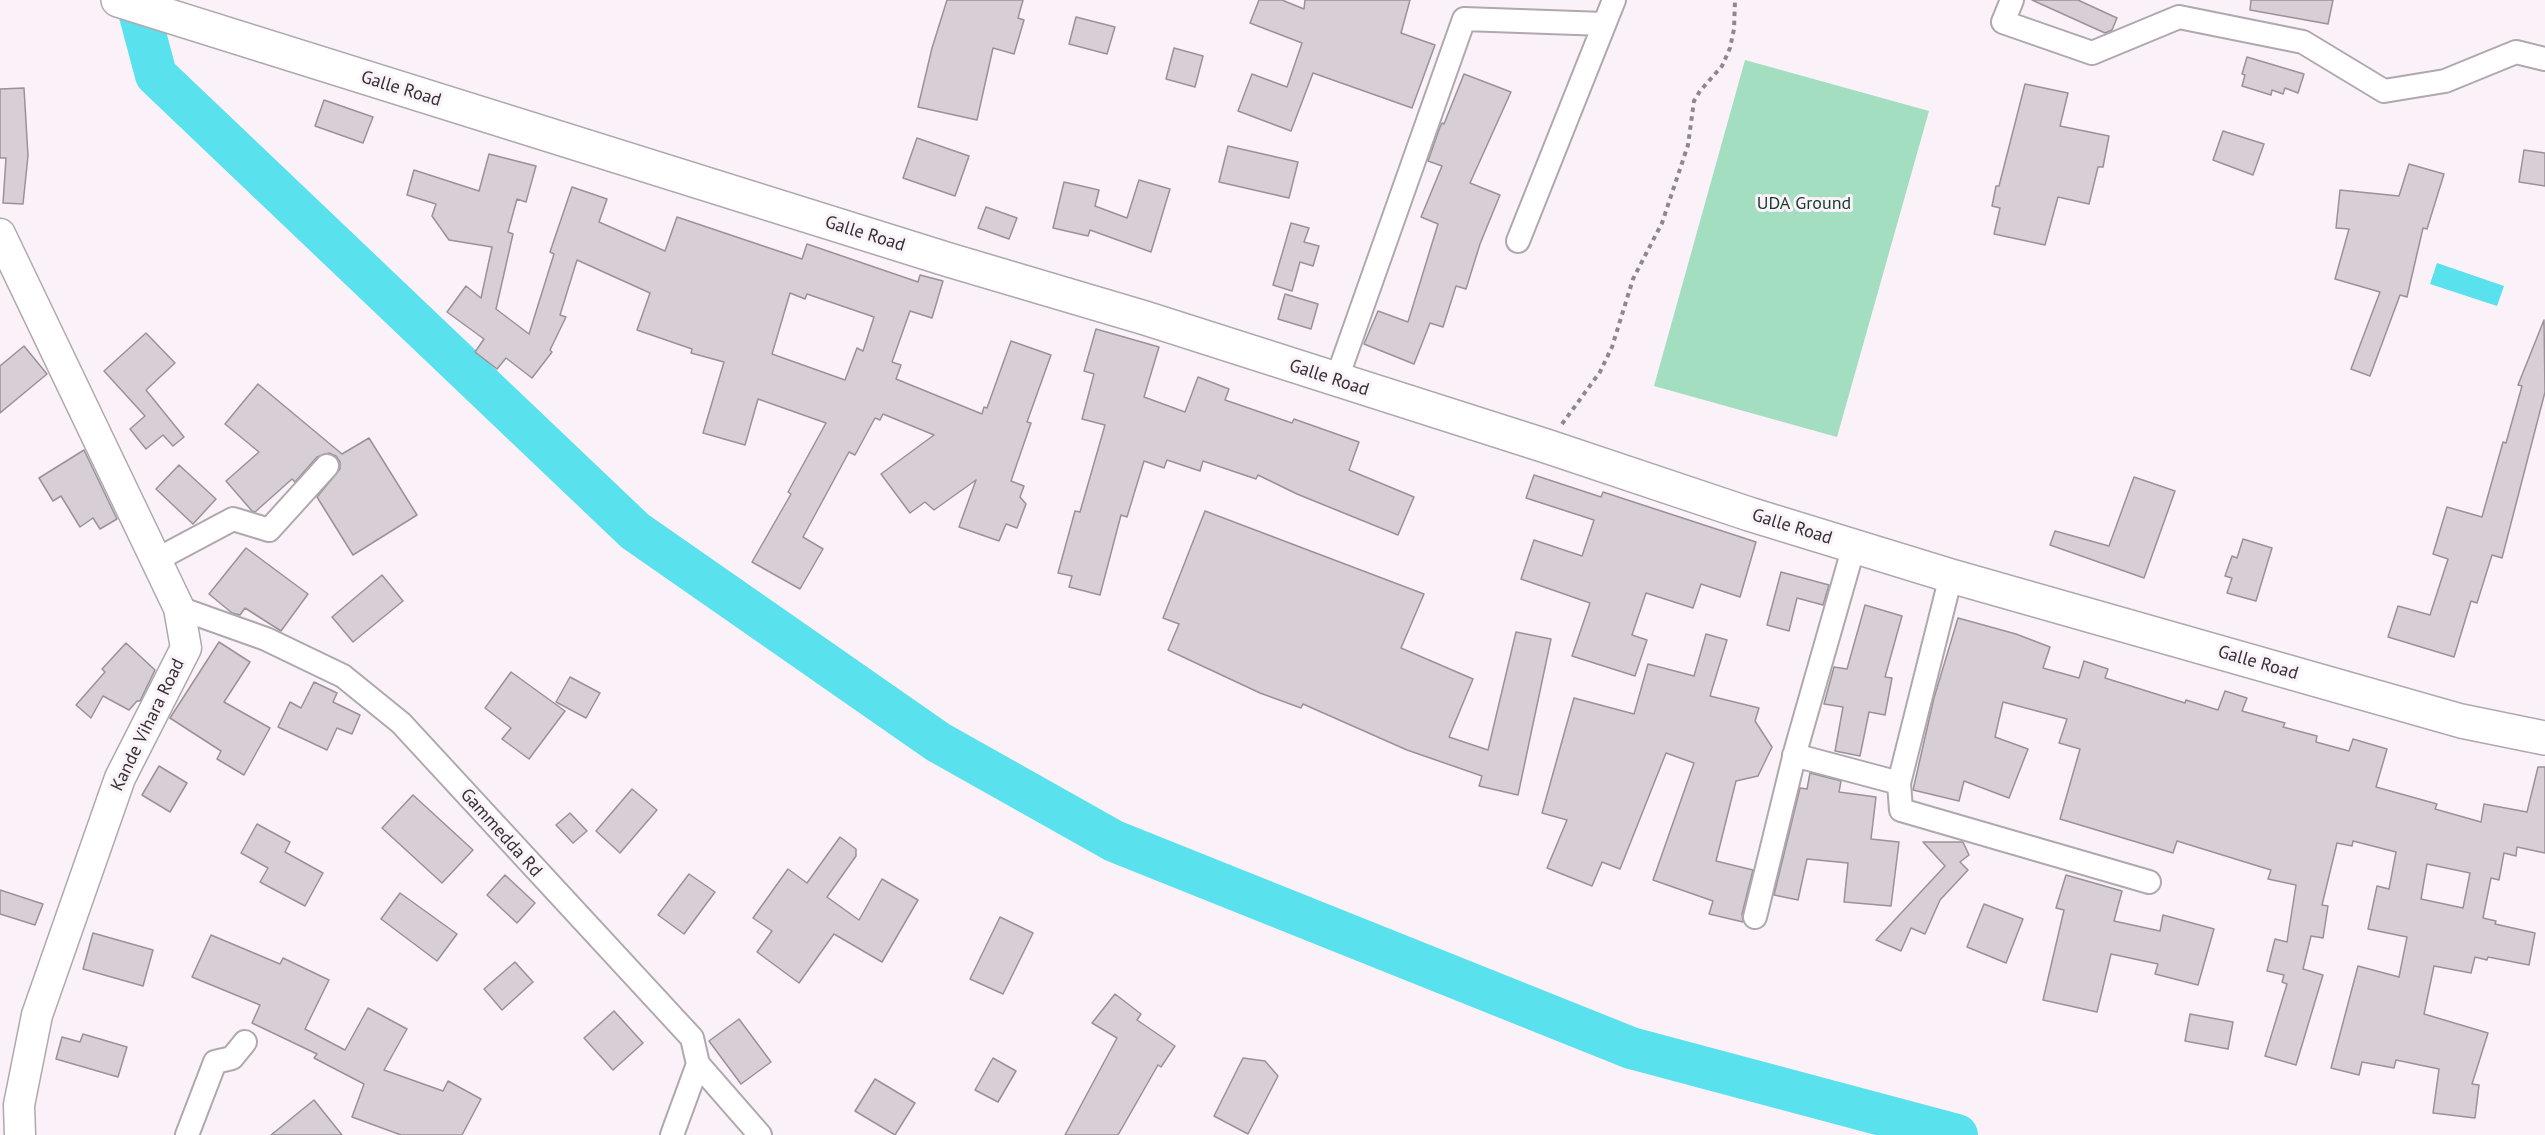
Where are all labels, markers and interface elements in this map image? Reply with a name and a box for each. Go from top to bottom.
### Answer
street label: Galle Road [358,67,444,111]
park label: UDA Ground [1757,193,1851,215]
street label: Galle Road [822,212,908,256]
street label: Galle Road [1286,355,1372,401]
street label: Galle Road [1749,505,1835,549]
street label: Galle Road [2215,641,2301,685]
street label: Kande Vihara Road [107,655,189,795]
street label: Gammedda Rd [456,784,546,882]

